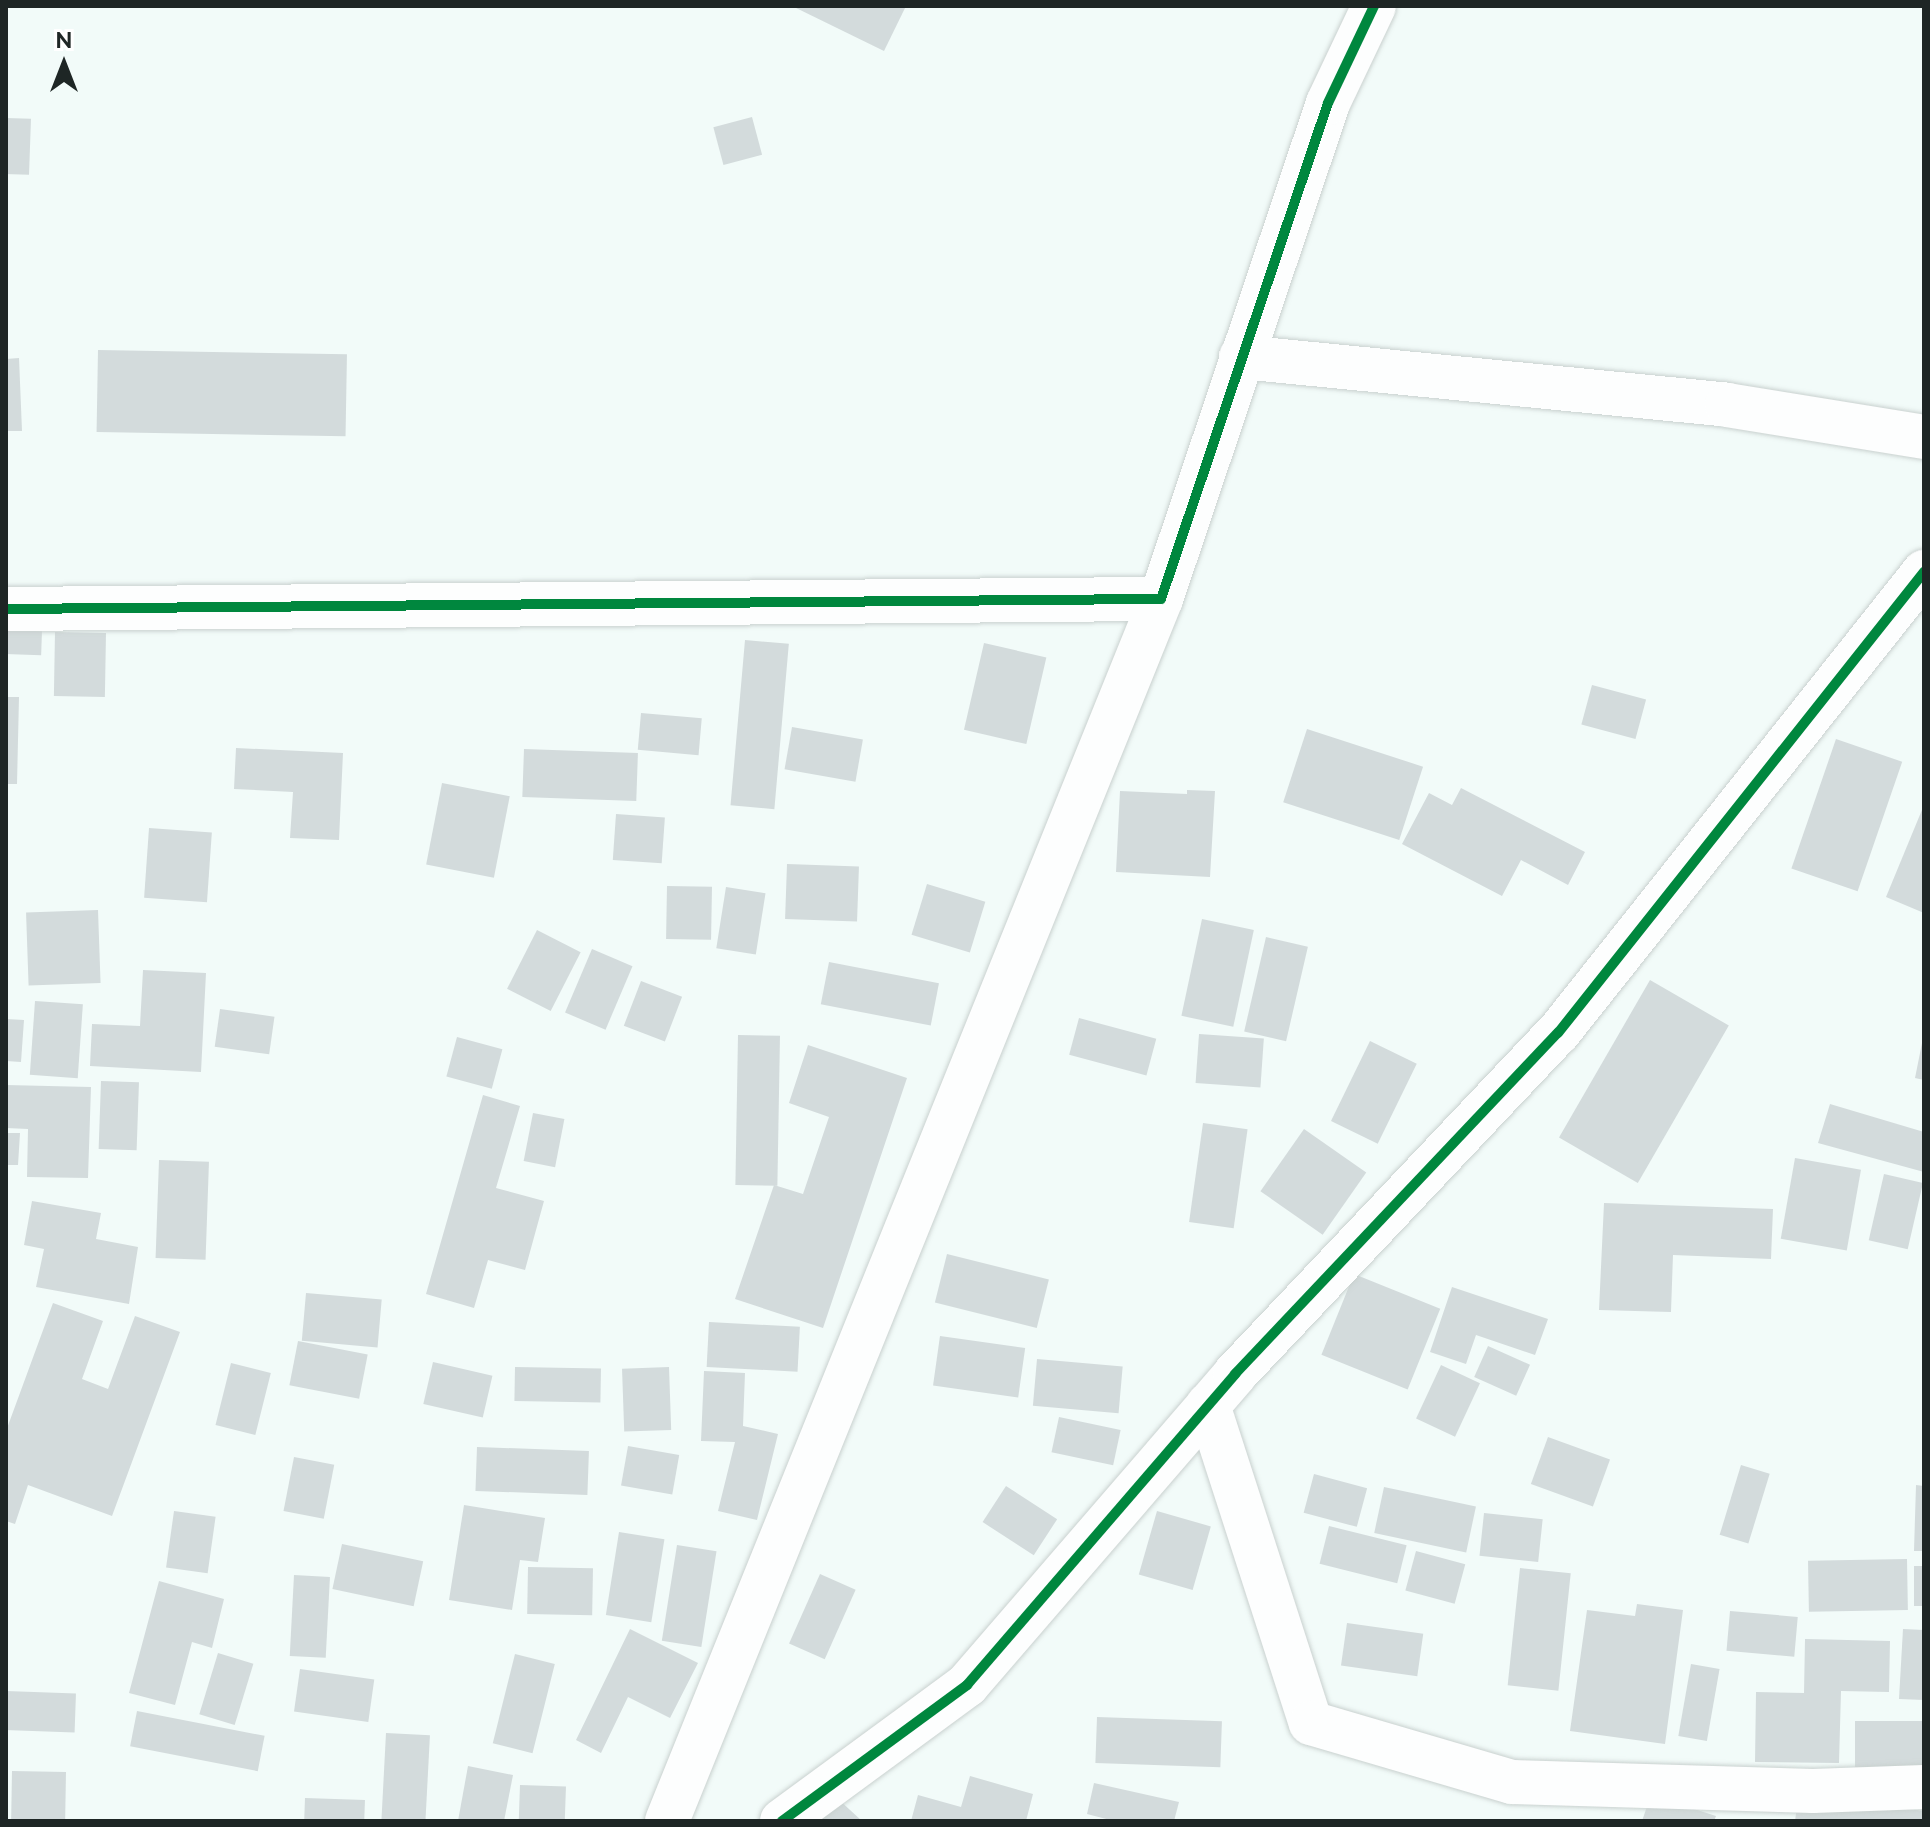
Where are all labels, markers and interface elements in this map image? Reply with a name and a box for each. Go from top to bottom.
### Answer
north arrow [24,24,104,104]
text: N [56,27,72,53]

